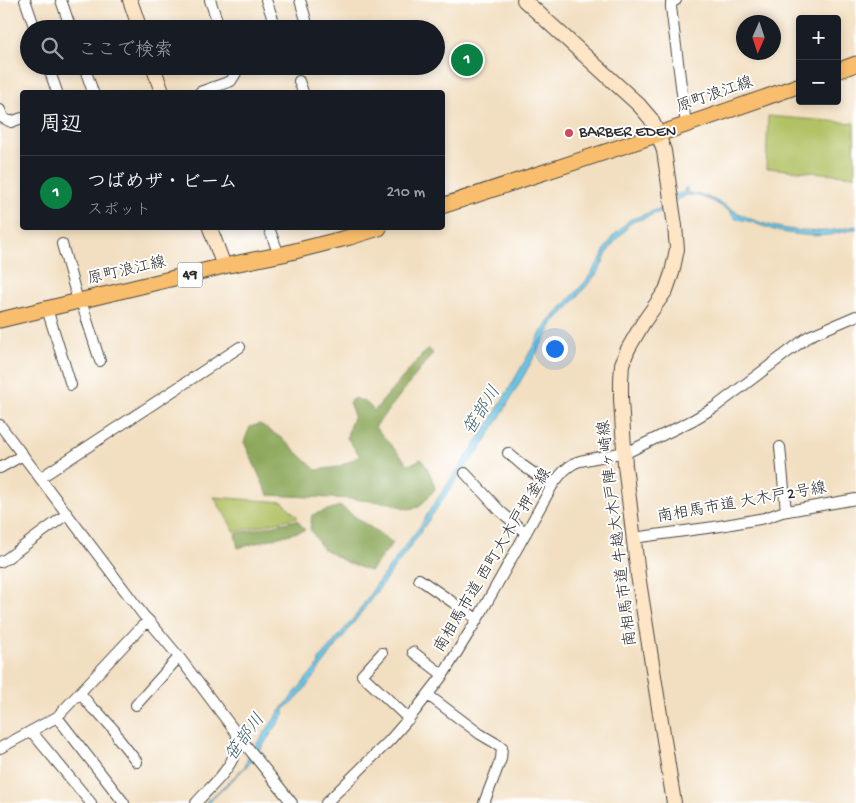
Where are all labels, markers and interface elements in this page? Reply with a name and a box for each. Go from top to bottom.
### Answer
north arrow [736,15,781,60]
map controls [796,15,841,105]
button: + [796,15,841,60]
search box [20,20,445,75]
icon: search [38,34,66,62]
text: ここで検索 [78,40,173,63]
pin: 1 [451,41,483,79]
button: − [796,60,841,105]
street label: 原町浪江線 [673,72,756,118]
text: 周辺 [40,114,82,139]
place label: BARBER EDEN [578,124,676,143]
marker: BARBER EDEN [563,127,575,139]
text: つばめザ・ビーム [87,172,237,195]
text: 1 [53,184,59,203]
text: 210 m [386,184,425,203]
text: スポット [87,202,151,221]
street label: 原町浪江線 [85,252,168,290]
road number: 49 [178,262,202,288]
your location [542,336,568,362]
water label: 笹部川 [459,382,506,439]
street label: 南相馬市道 牛越大木戸陣ヶ崎線 [594,419,642,647]
street label: 南相馬市道 西町大木戸押釜線 [430,464,557,657]
street label: 南相馬市道 大木戸2号線 [655,478,828,528]
water label: 笹部川 [221,709,270,766]

